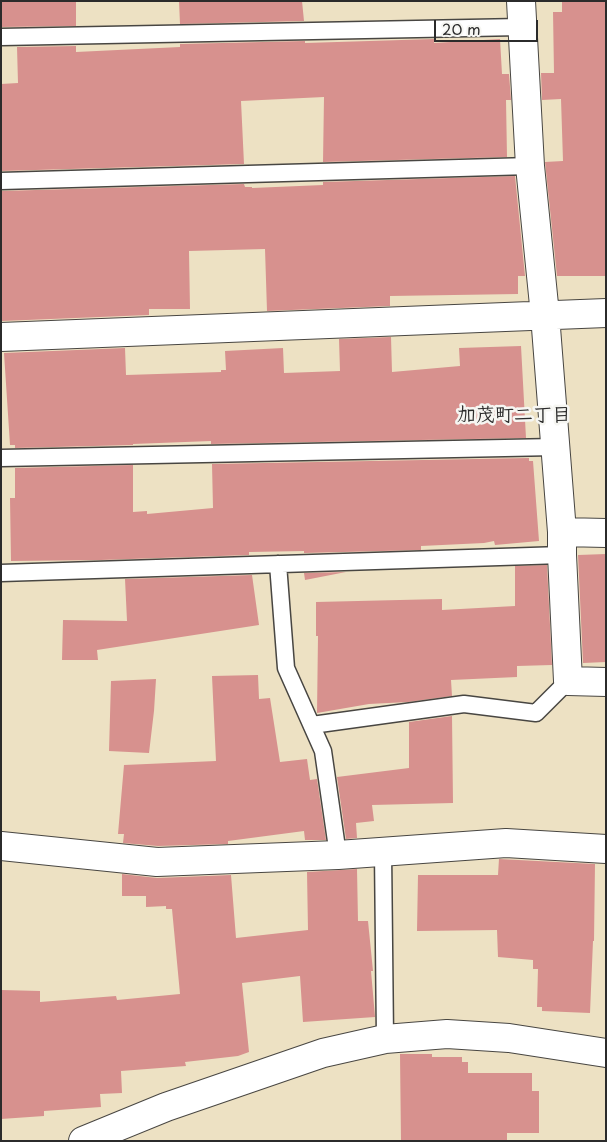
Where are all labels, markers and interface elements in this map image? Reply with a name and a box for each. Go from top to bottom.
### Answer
scale bar [437,10,541,42]
text: 20 m [442,17,481,40]
district label: 加茂町二丁目 [457,405,571,427]

